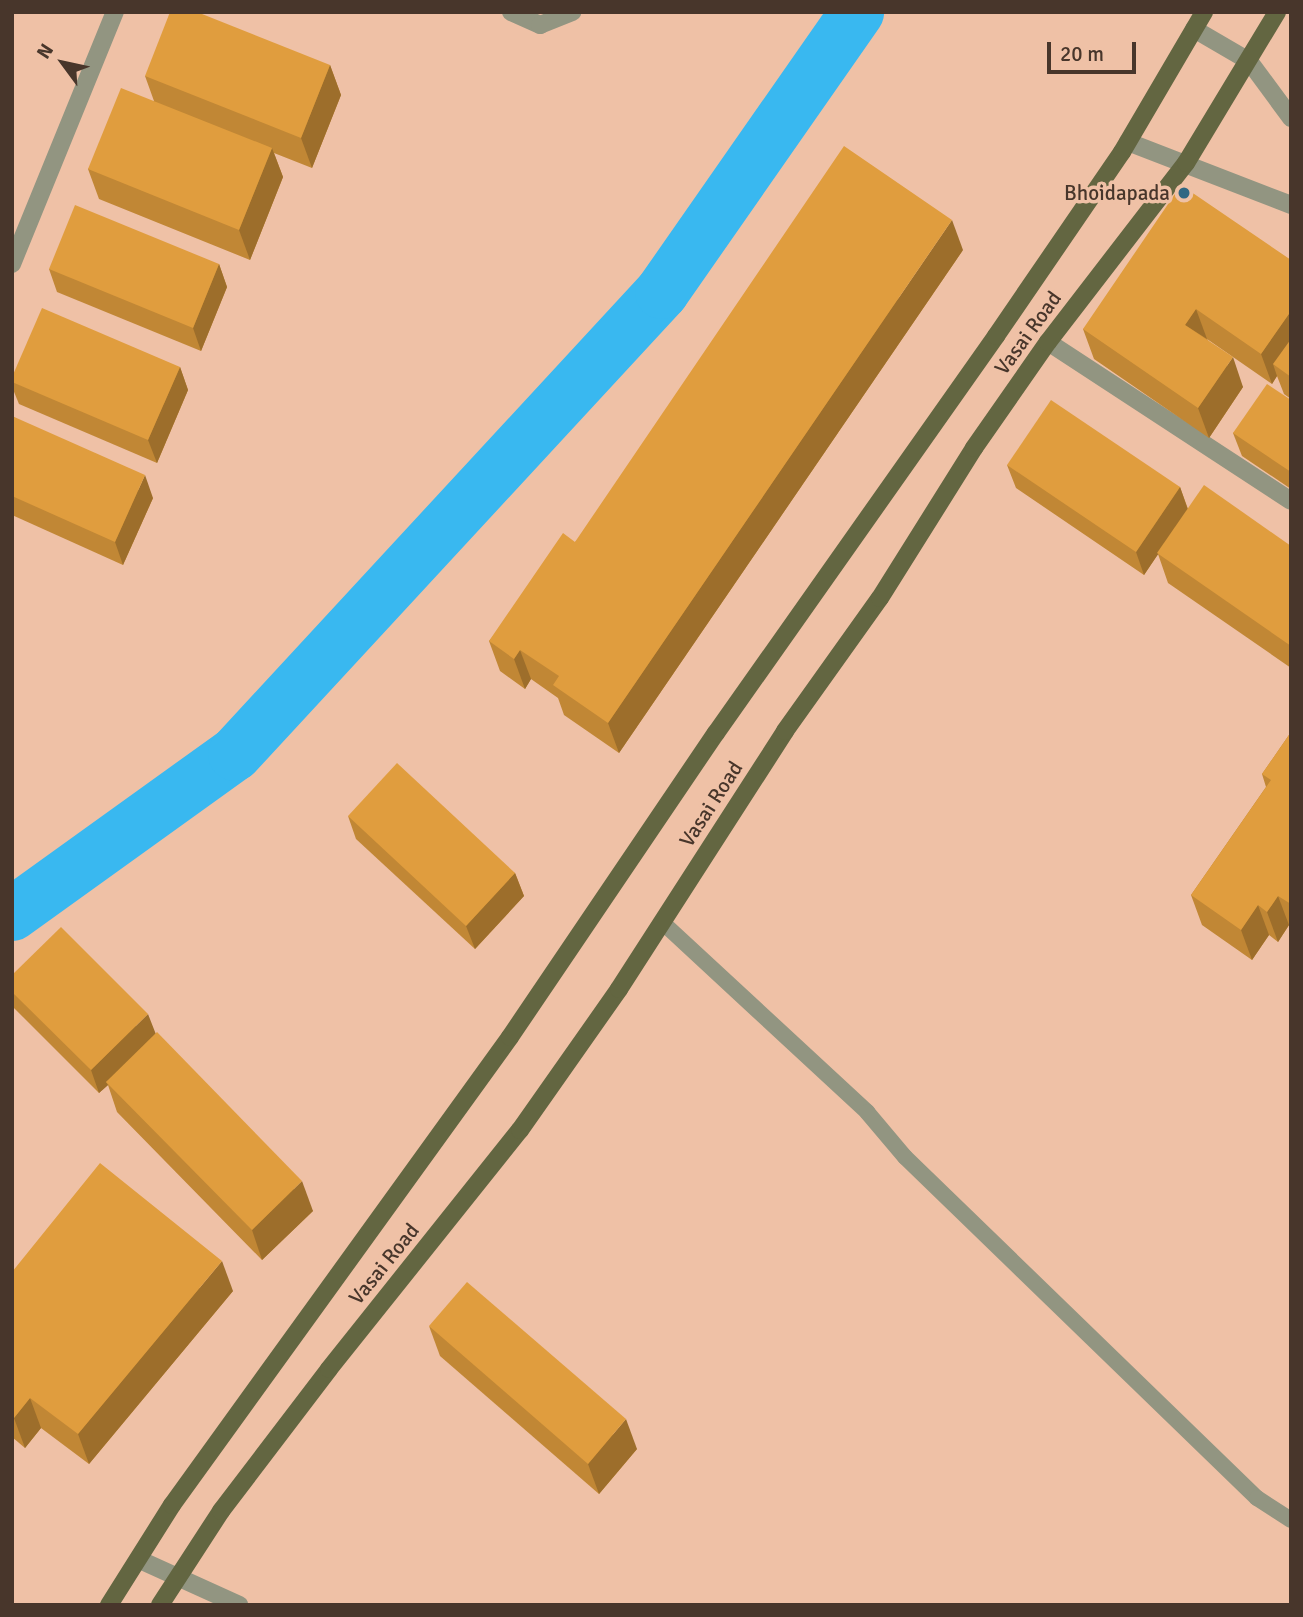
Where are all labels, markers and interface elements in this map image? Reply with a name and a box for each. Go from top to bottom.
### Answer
north arrow [28,28,98,98]
scale bar [1051,28,1140,72]
text: N [32,39,59,64]
text: 20 m [1060,41,1104,67]
place label: Bhoidapada [1064,180,1170,206]
marker: Bhoidapada [1176,185,1192,201]
street label: Vasai Road [989,286,1067,380]
street label: Vasai Road [674,756,748,852]
street label: Vasai Road [344,1218,424,1310]

